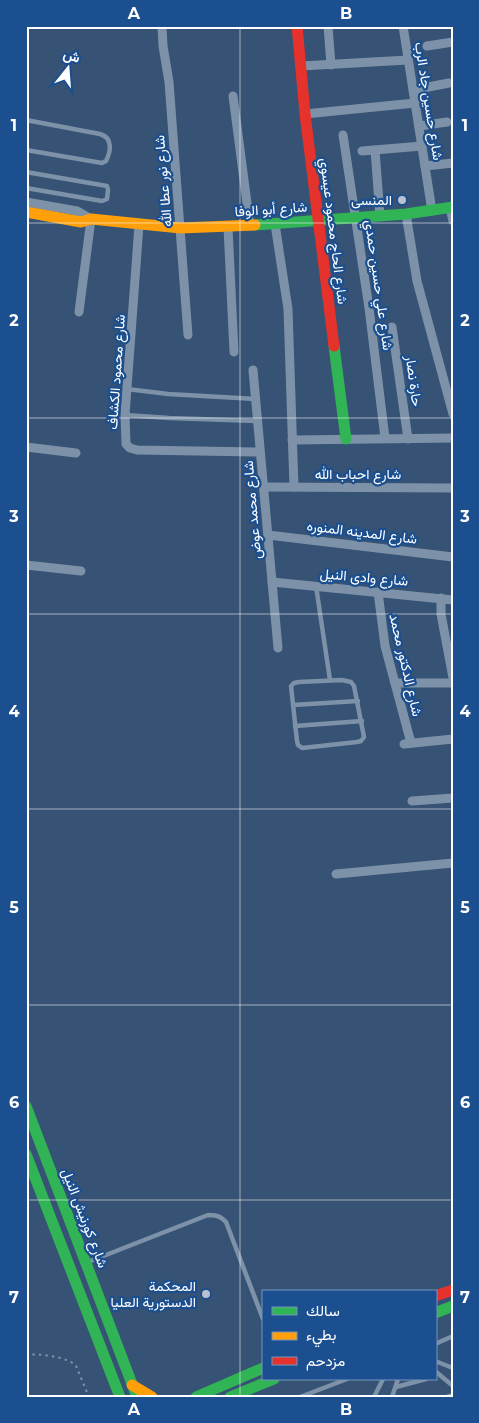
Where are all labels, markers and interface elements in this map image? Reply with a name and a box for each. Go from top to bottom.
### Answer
text: A [127,4,141,23]
text: B [340,4,352,23]
street label: شارع حسين جاد الرب [409,41,447,162]
north arrow [42,42,92,92]
text: ش [61,45,83,67]
text: 1 [11,116,17,135]
text: 1 [462,116,468,135]
street label: شارع نور عطا الله [150,134,178,228]
street label: شارع الحاج محمود عيسوي [313,157,352,306]
place label: المنسى [351,191,392,209]
marker: المنسى [396,194,408,206]
street label: شارع أبو الوفا [234,197,308,223]
street label: شارع علي حسين حمدي [358,219,397,352]
text: 2 [9,311,19,330]
text: 2 [460,311,470,330]
street label: شارع محمود الكشاف [103,314,131,430]
street label: حارة نصار [401,353,426,408]
street label: شارع محمد عوض [239,460,267,560]
street label: شارع احباب الله [315,465,401,485]
text: 3 [8,507,19,526]
text: 3 [459,507,470,526]
street label: شارع المدينه المنوره [306,516,418,550]
street label: شارع وادى النيل [319,564,409,592]
street label: شارع الدكتور محمد [383,612,427,719]
text: 4 [8,702,20,721]
text: 4 [459,702,471,721]
text: 5 [9,898,19,917]
text: 5 [460,898,470,917]
text: 6 [9,1093,19,1112]
text: 6 [460,1093,470,1112]
street label: شارع كورنيش النيل [56,1166,112,1271]
place label: المحكمة الدستورية العليا [110,1277,196,1311]
text: 7 [9,1288,19,1307]
marker: المحكمة الدستورية العليا [200,1288,212,1300]
text: 7 [460,1288,470,1307]
legend [262,1290,436,1380]
text: سالك [306,1301,340,1320]
text: بطيء [306,1325,336,1348]
text: مزدحم [306,1351,345,1371]
text: A [127,1400,141,1419]
text: B [340,1400,352,1419]

